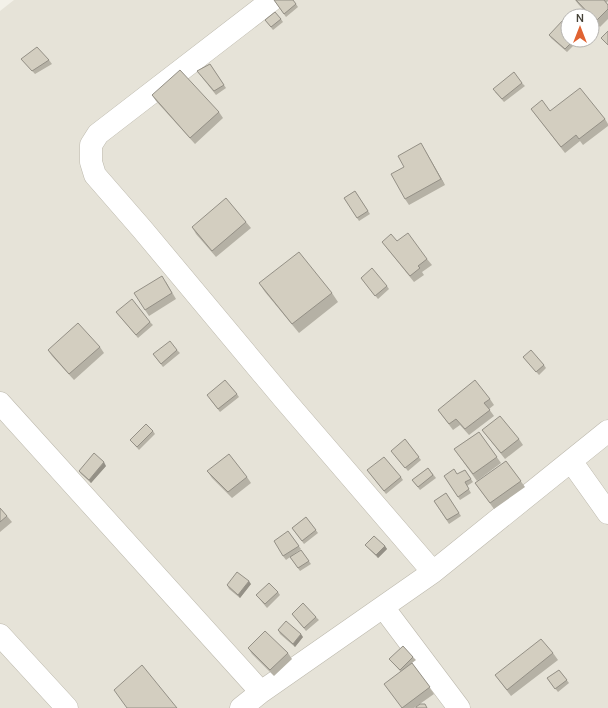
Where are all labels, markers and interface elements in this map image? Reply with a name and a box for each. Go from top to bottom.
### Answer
north arrow [560,8,600,48]
text: N [576,10,584,25]

